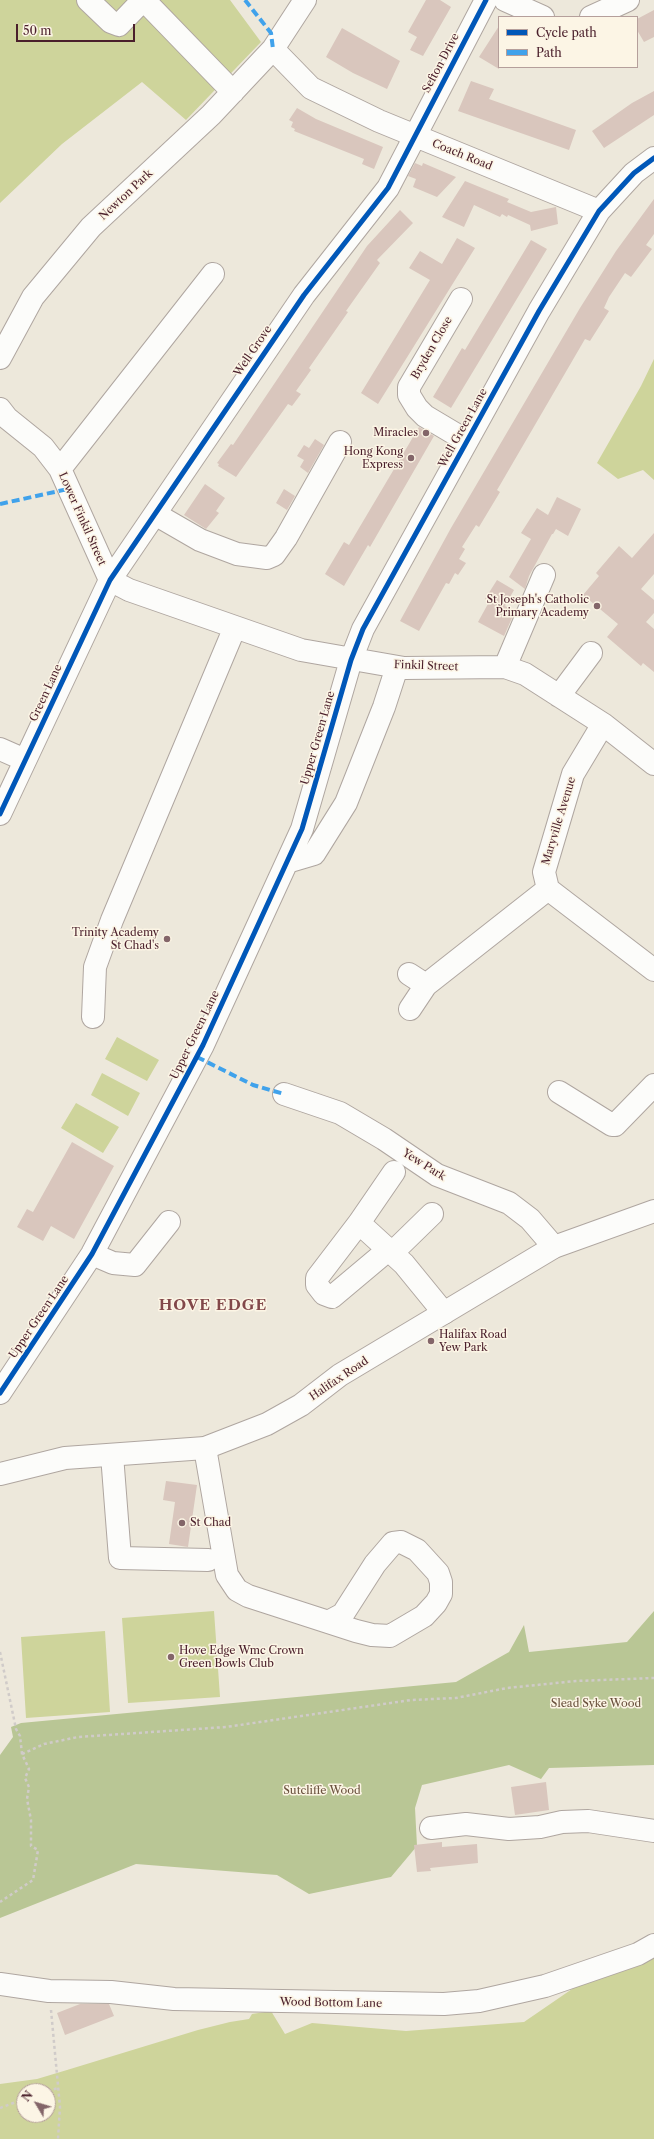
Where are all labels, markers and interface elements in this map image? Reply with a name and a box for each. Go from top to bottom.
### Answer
scale bar [18,16,137,42]
legend [498,16,638,68]
text: 50 m [23,23,52,38]
text: Cycle path [536,25,597,40]
street label: Sefton Drive [420,31,462,95]
text: Path [536,45,562,60]
street label: Coach Road [430,137,494,173]
street label: Newton Park [97,167,155,223]
street label: Bryden Close [409,314,455,382]
street label: Well Grove [231,323,275,379]
street label: Well Green Lane [436,386,490,470]
place label: Miracles [373,426,418,440]
marker: Miracles [421,428,431,438]
place label: Hong Kong Express [344,445,403,471]
marker: Hong Kong Express [406,453,416,463]
street label: Lower Finkil Street [56,470,108,568]
place label: St Joseph's Catholic Primary Academy [486,593,589,619]
marker: St Joseph's Catholic Primary Academy [592,601,602,611]
street label: Finkil Street [394,658,458,674]
street label: Green Lane [27,662,65,724]
street label: Upper Green Lane [298,690,338,786]
street label: Maryville Avenue [539,775,579,867]
place label: Trinity Academy St Chad's [72,926,159,952]
marker: Trinity Academy St Chad's [162,934,172,944]
street label: Upper Green Lane [168,988,222,1082]
street label: Yew Park [400,1147,448,1183]
street label: Upper Green Lane [6,1273,72,1361]
district label: HOVE EDGE [159,1297,267,1315]
place label: Halifax Road Yew Park [439,1328,507,1354]
marker: Halifax Road Yew Park [426,1336,436,1346]
street label: Halifax Road [307,1355,371,1403]
place label: St Chad [190,1516,231,1530]
marker: St Chad [177,1518,187,1528]
place label: Hove Edge Wmc Crown Green Bowls Club [179,1644,304,1670]
marker: Hove Edge Wmc Crown Green Bowls Club [166,1652,176,1662]
park label: Slead Syke Wood [551,1697,641,1711]
park label: Sutcliffe Wood [283,1784,361,1798]
street label: Wood Bottom Lane [280,1996,382,2010]
north arrow [16,2083,56,2123]
text: N [19,2088,36,2104]

